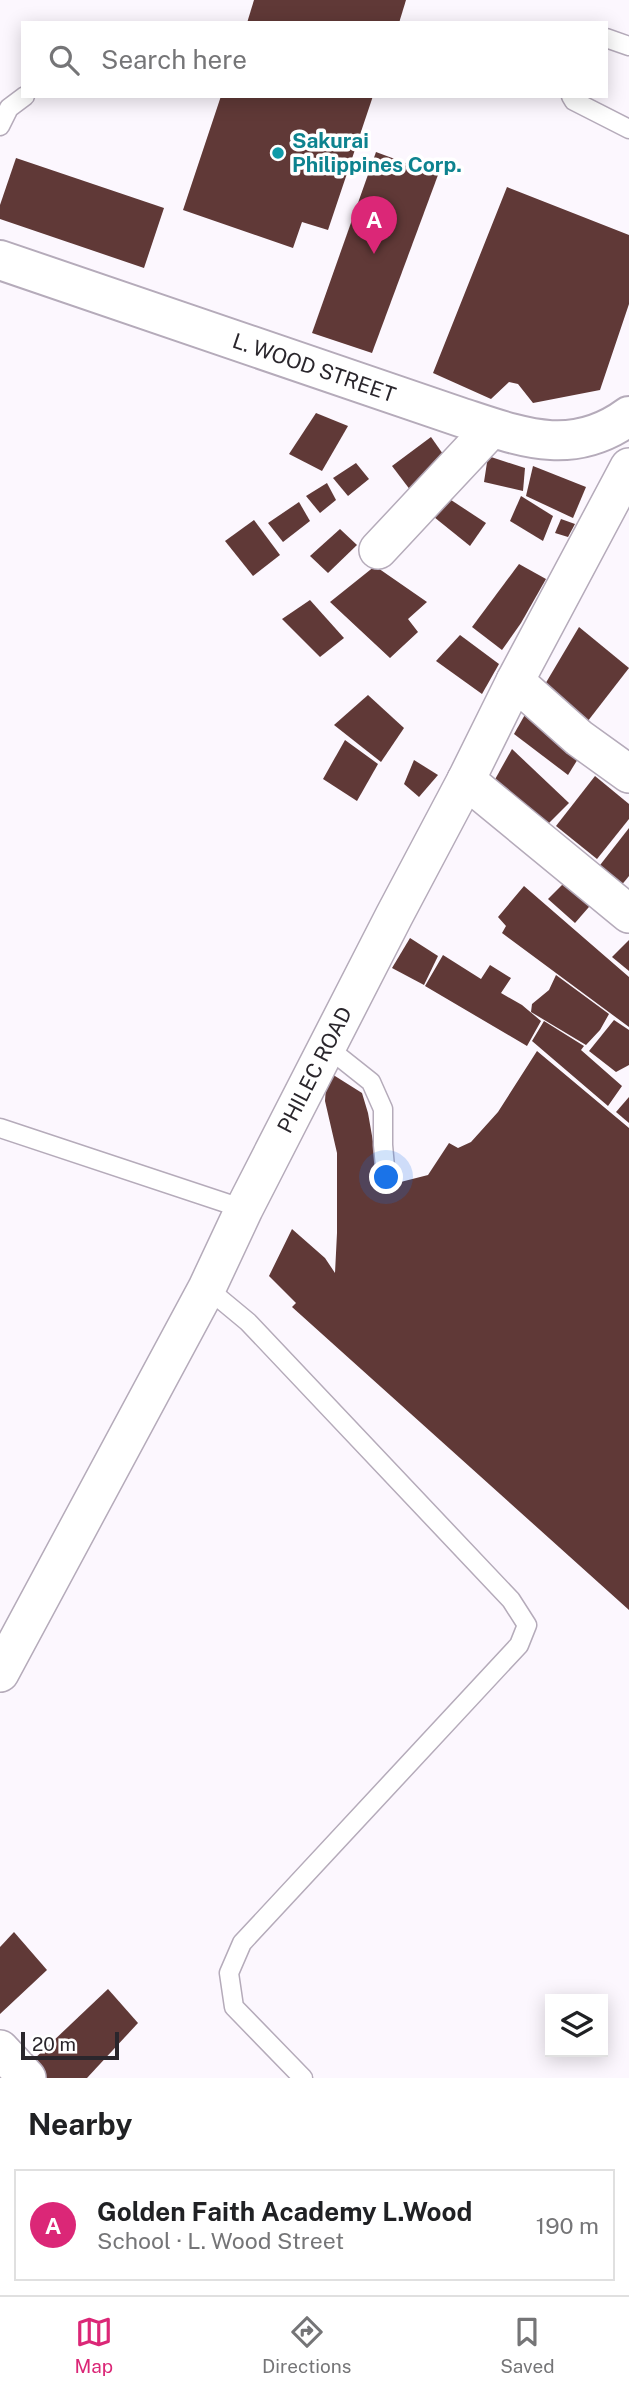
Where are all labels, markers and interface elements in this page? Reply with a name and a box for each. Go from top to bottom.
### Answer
search box [21,21,608,98]
icon: search [45,41,83,79]
text: Search here [101,44,247,75]
place label: Sakurai Philippines Corp. [292,128,462,177]
marker: Sakurai Philippines Corp. [270,145,286,161]
pin: A [351,196,397,254]
street label: L. WOOD STREET [229,328,399,407]
street label: PHILEC ROAD [272,1003,357,1137]
your location [369,1160,403,1194]
map controls [545,1994,608,2057]
button: layers [545,1994,608,2057]
scale bar [21,2029,119,2061]
text: 20 m [32,2033,76,2055]
text: Nearby [28,2106,132,2142]
text: Golden Faith Academy L.Wood [97,2196,472,2227]
text: A [45,2212,61,2239]
text: 190 m [536,2212,599,2239]
text: School · L. Wood Street [97,2227,344,2254]
tab: Map [74,2313,113,2377]
tab: Directions [262,2313,351,2377]
tab: Saved [500,2313,555,2377]

